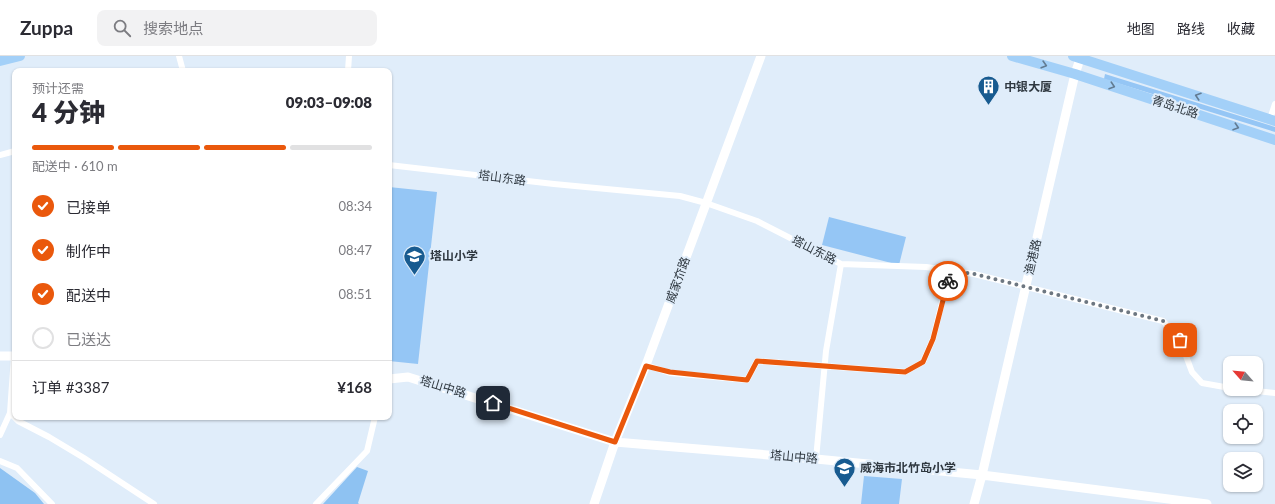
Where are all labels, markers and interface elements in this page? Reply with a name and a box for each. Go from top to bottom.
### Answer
search box [97,10,377,46]
text: Zuppa [20,16,73,39]
icon: search [111,17,133,39]
text: 搜索地点 [143,19,203,37]
text: 地图 [1127,20,1155,37]
text: 路线 [1177,20,1205,37]
text: 收藏 [1227,20,1255,37]
one-way arrow [1040,60,1047,69]
building icon: 中银大厦 [976,74,1002,107]
place label: 中银大厦 [1004,79,1052,94]
text: 预计还需 [32,80,84,96]
one-way arrow [1109,82,1116,90]
street label: 青岛北路 [1150,92,1200,121]
one-way arrow [1194,92,1201,101]
text: 09:03–09:08 [286,93,372,111]
text: 4 分钟 [32,96,105,128]
one-way arrow [1232,122,1239,131]
text: 配送中 · 610 m [32,158,118,174]
street label: 塔山东路 [477,167,527,188]
icon: check [32,195,54,217]
text: 已接单 [66,198,111,216]
text: 08:34 [339,198,372,214]
street label: 塔山东路 [789,232,839,267]
street label: 渔港路 [1021,238,1044,276]
icon: check [32,239,54,261]
text: 制作中 [66,242,111,260]
text: 08:47 [339,242,372,258]
school or university icon: 塔山小学 [401,243,427,276]
place label: 塔山小学 [430,248,478,263]
street label: 威家夼路 [662,255,693,305]
courier [928,261,968,301]
icon: bike [937,270,959,292]
icon: check [32,283,54,305]
text: 配送中 [66,286,111,304]
text: 08:51 [339,286,372,302]
pin [1163,323,1197,357]
icon: bag [1169,329,1191,351]
text: 已送达 [66,330,111,348]
north arrow [1223,356,1263,396]
map controls [1223,356,1263,492]
street label: 塔山中路 [418,372,468,401]
text: 订单 #3387 [32,378,109,396]
text: ¥168 [337,378,372,396]
pin [476,386,510,420]
icon: home [482,392,504,414]
button: locate [1223,404,1263,444]
street label: 塔山中路 [769,447,819,466]
button: layers [1223,452,1263,492]
school or university icon: 威海市北竹岛小学 [831,455,857,488]
place label: 威海市北竹岛小学 [860,460,956,475]

